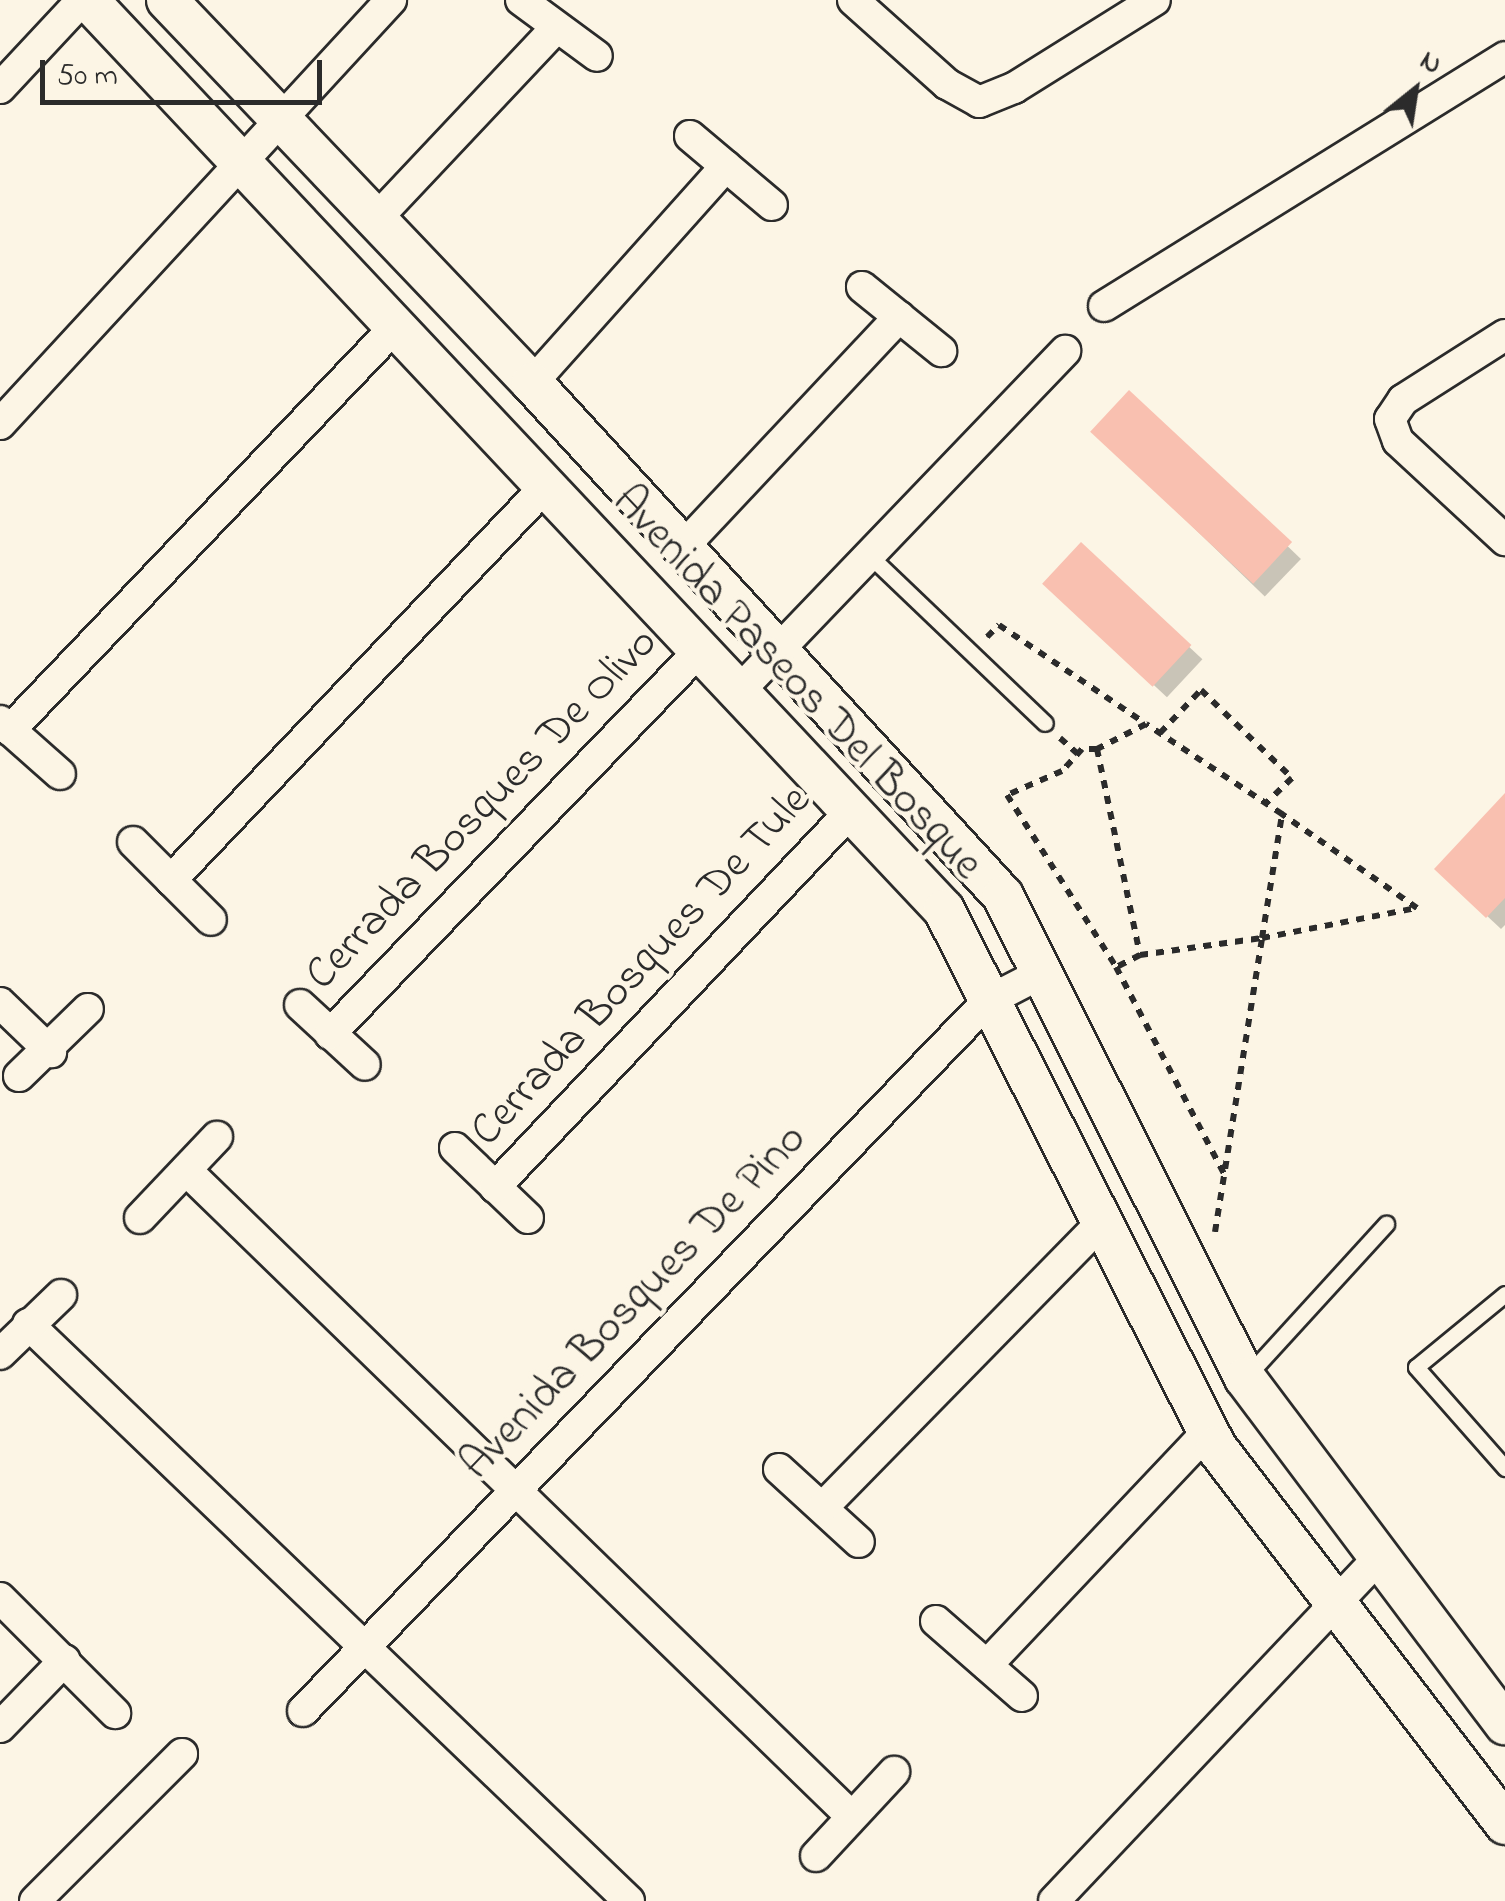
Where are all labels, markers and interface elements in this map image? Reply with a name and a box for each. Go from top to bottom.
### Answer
scale bar [45,40,328,102]
north arrow [1365,40,1465,140]
text: N [1412,41,1449,86]
text: 50 m [57,55,118,99]
street label: Avenida Paseos Del Bosque [599,476,993,892]
street label: Cerrada Bosques De Olivo [296,617,670,1003]
street label: Cerrada Bosques De Tule [461,775,823,1159]
street label: Avenida Bosques De Pino [451,1114,819,1492]

